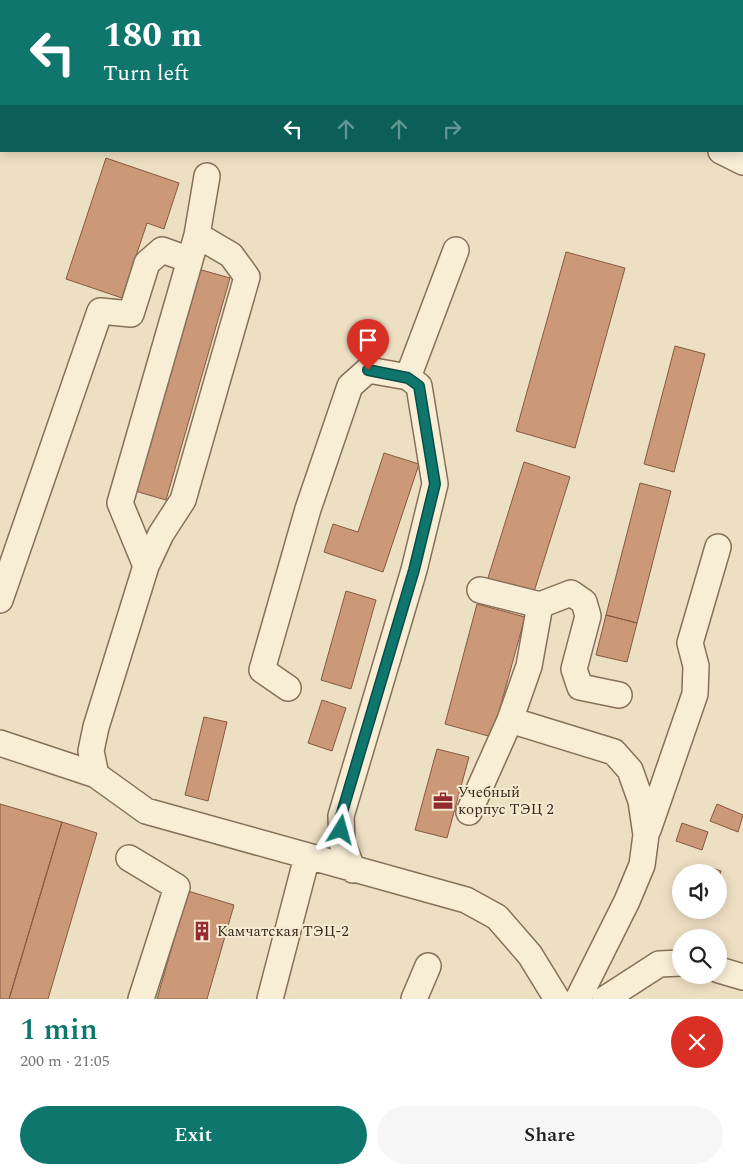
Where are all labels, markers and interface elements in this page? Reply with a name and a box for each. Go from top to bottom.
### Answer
text: 180 m [103,9,202,62]
icon: left [20,20,85,85]
text: Turn left [103,57,189,90]
icon: left [279,115,307,143]
icon: ahead [332,115,360,143]
icon: ahead [385,115,413,143]
icon: right [438,115,466,143]
pin [347,319,389,370]
icon: arrive [354,326,382,354]
place label: Учебный корпус ТЭЦ 2 [458,781,554,821]
office icon: Учебный корпус ТЭЦ 2 [432,790,454,812]
position arrow [314,803,366,855]
map controls [672,864,727,984]
button: sound [672,864,727,919]
building icon: Камчатская ТЭЦ-2 [191,920,213,942]
place label: Камчатская ТЭЦ-2 [217,920,349,943]
button: search [672,929,727,984]
text: 1 min [20,1007,98,1053]
button: close [671,1016,723,1068]
text: 200 m · 21:05 [20,1049,110,1073]
button: Exit [20,1106,367,1164]
button: Share [377,1106,723,1164]

